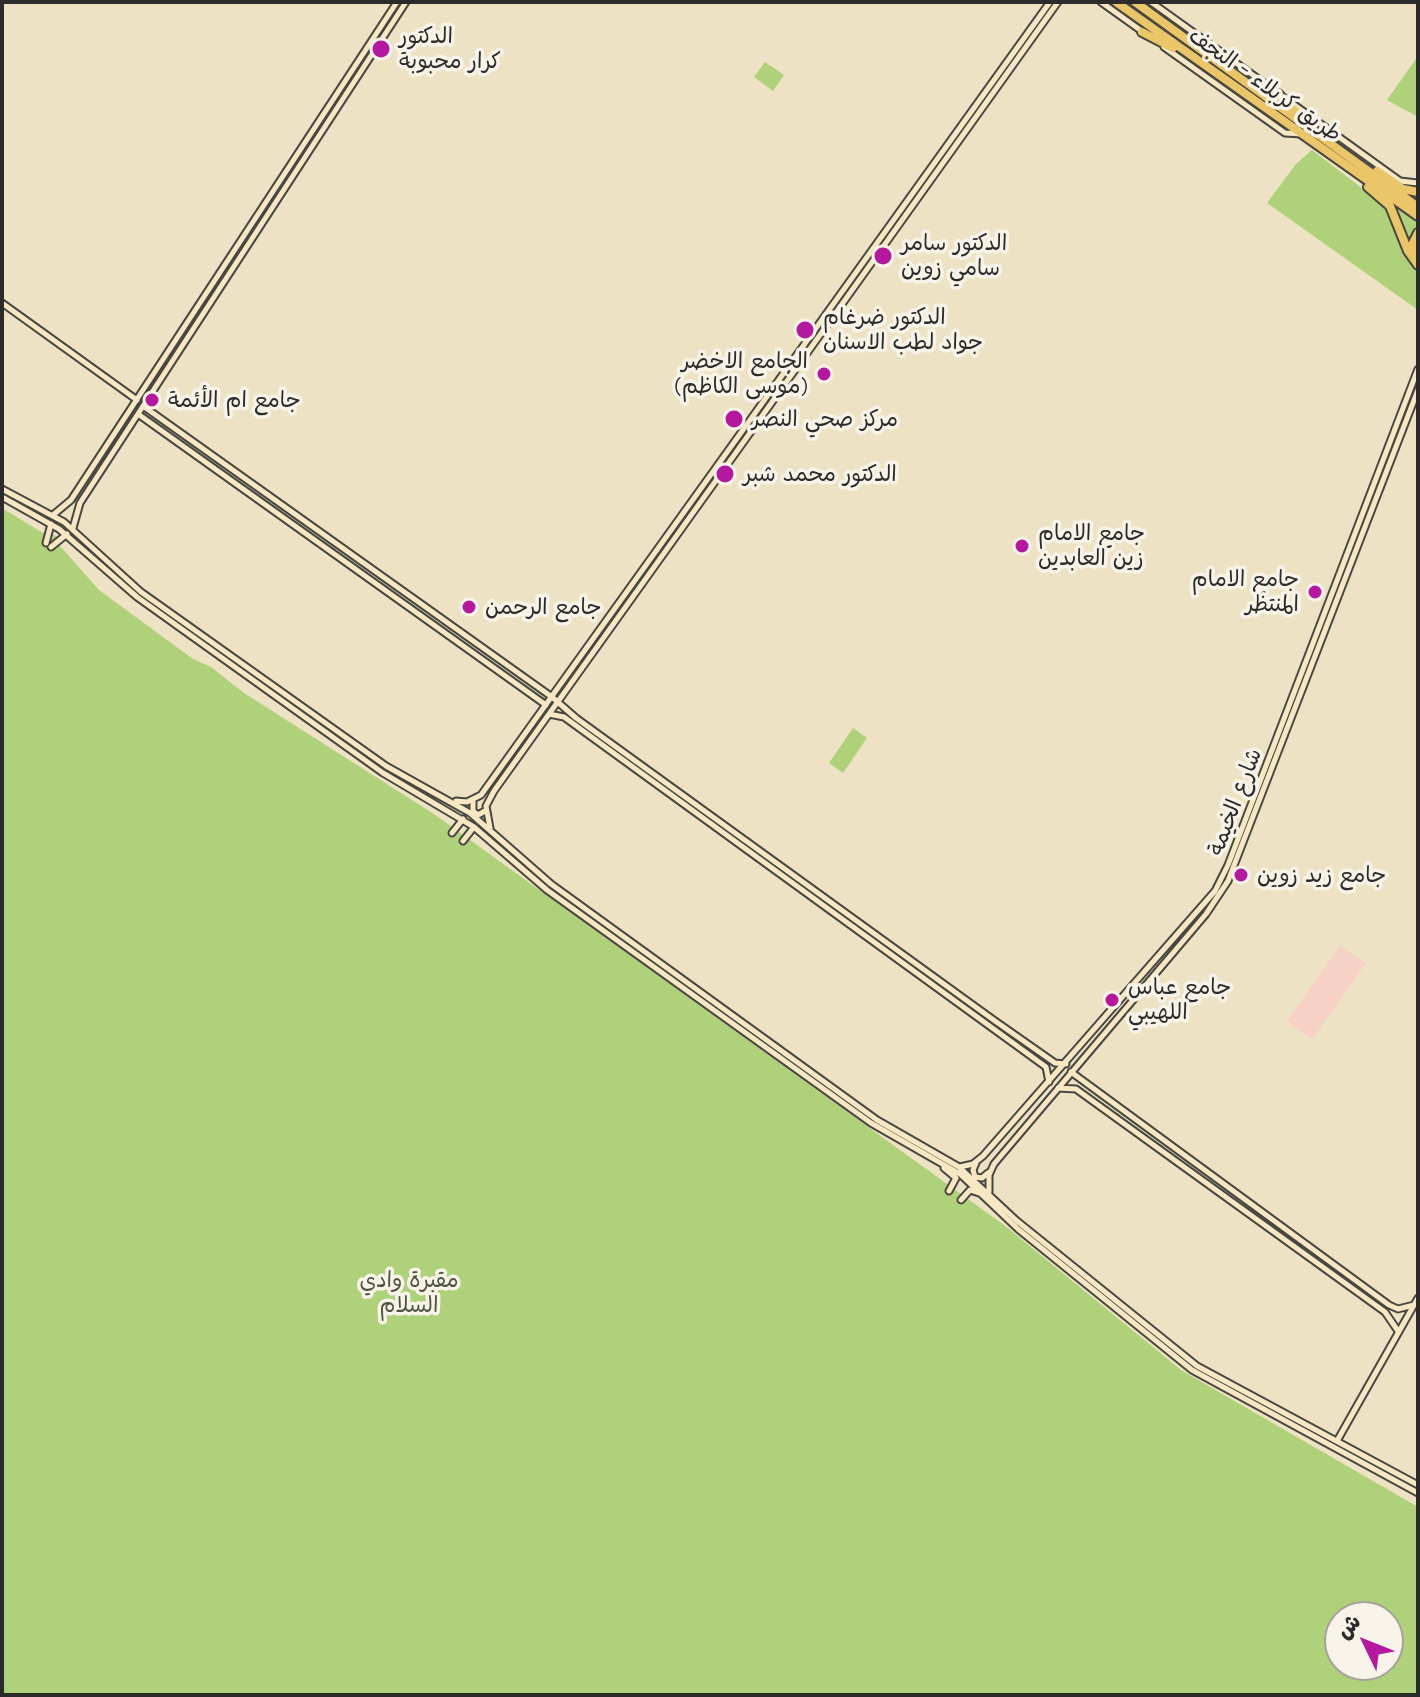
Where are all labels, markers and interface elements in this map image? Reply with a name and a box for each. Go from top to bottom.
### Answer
place label: الدكتور كرار محبوبة [399,23,501,74]
street label: طريق کربلاء - النجف [1184,23,1346,147]
marker: الدكتور كرار محبوبة [370,38,392,60]
place label: الدكتور سامر سامي زوين [901,230,1007,282]
marker: الدكتور سامر سامي زوين [872,245,894,267]
place label: الدكتور ضرغام جواد لطب الاسنان [823,304,983,356]
marker: الدكتور ضرغام جواد لطب الاسنان [794,319,816,341]
place label: الجامع الاخضر (موسى الكاظم) [674,348,808,400]
marker: الجامع الاخضر (موسى الكاظم) [815,365,833,383]
place label: جامع ام الأئمة [168,387,301,413]
marker: جامع ام الأئمة [143,391,161,409]
place label: مركز صحي النصر [752,406,898,432]
marker: مركز صحي النصر [723,408,745,430]
place label: الدكتور محمد شبر [743,461,897,487]
marker: الدكتور محمد شبر [714,463,736,485]
place label: جامع الامام زين العابدين [1038,520,1145,572]
marker: جامع الامام زين العابدين [1013,537,1031,555]
place label: جامع الامام المنتظر [1192,566,1299,618]
marker: جامع الامام المنتظر [1306,583,1324,601]
place label: جامع الرحمن [485,594,602,620]
marker: جامع الرحمن [460,598,478,616]
street label: شارع الخيمة [1202,745,1268,859]
place label: جامع زيد زوين [1257,862,1386,888]
marker: جامع زيد زوين [1232,866,1250,884]
place label: جامع عباس اللهيبي [1128,974,1231,1026]
marker: جامع عباس اللهيبي [1103,991,1121,1009]
park label: مقبرة وادي السلام [359,1267,459,1318]
north arrow [1324,1601,1404,1681]
text: ش [1329,1607,1366,1644]

